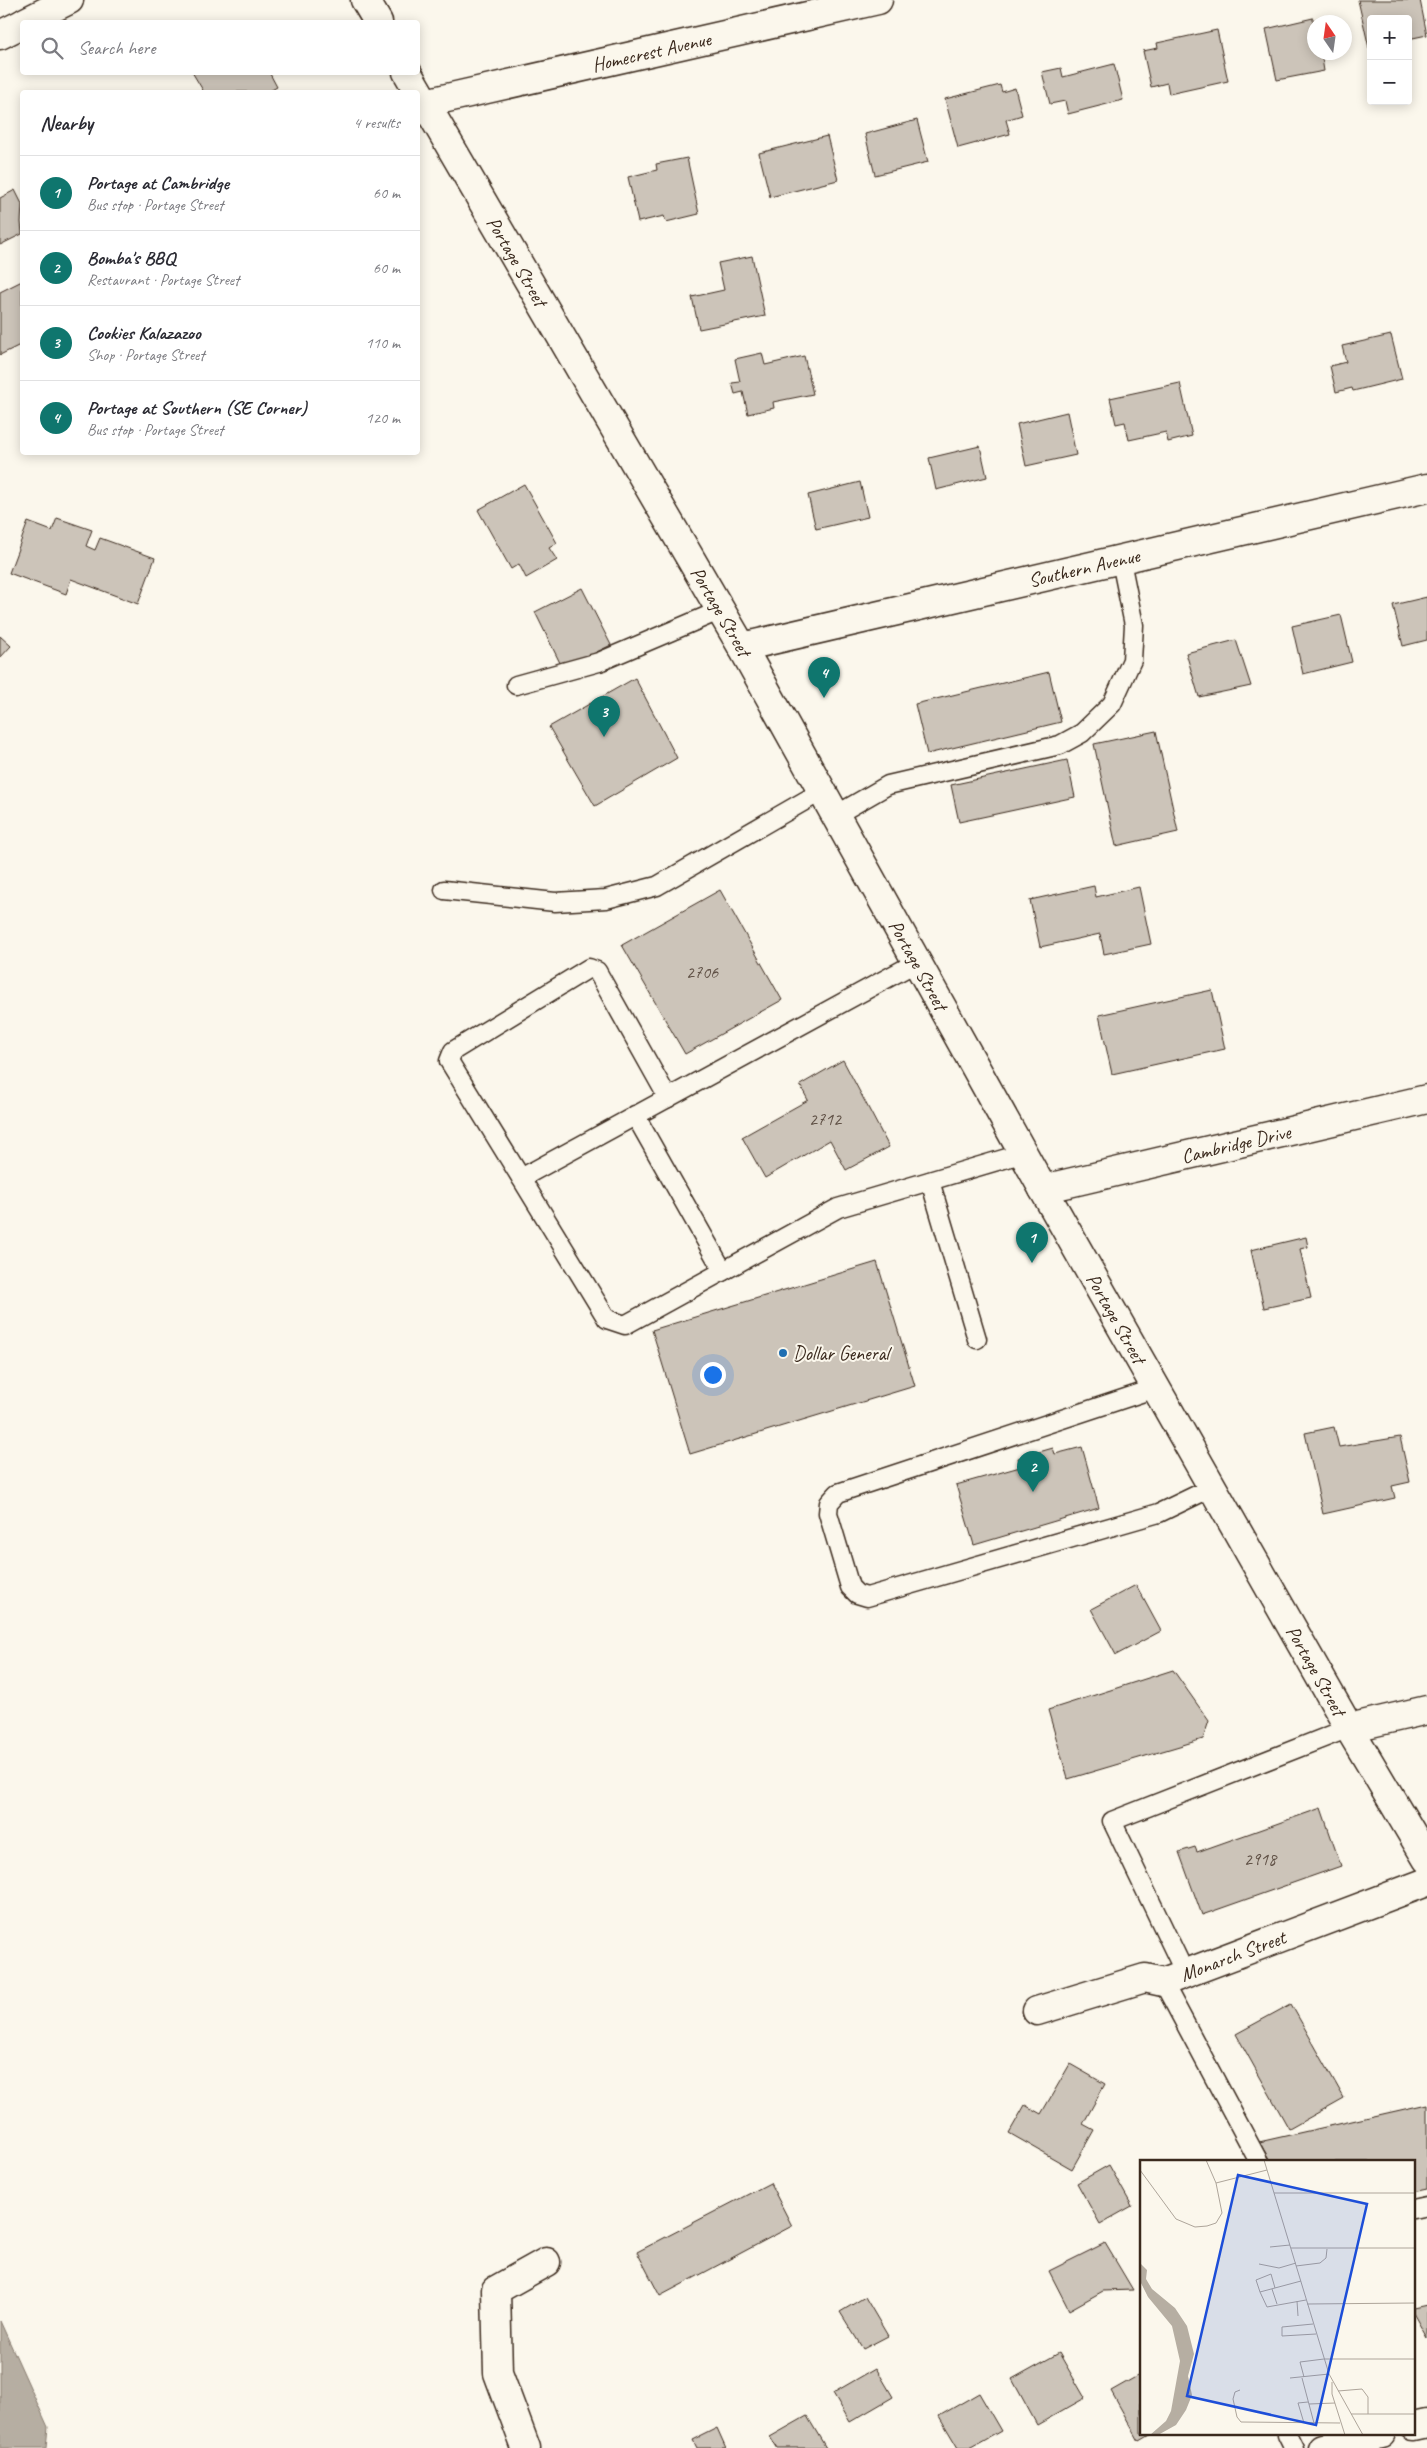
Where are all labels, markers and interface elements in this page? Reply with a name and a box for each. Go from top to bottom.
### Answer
north arrow [1307,15,1352,60]
map controls [1367,15,1412,105]
button: + [1367,15,1412,60]
search box [20,20,420,75]
street label: Homecrest Avenue [590,26,715,78]
icon: search [38,34,66,62]
text: Search here [78,36,155,60]
button: − [1367,60,1412,105]
text: Nearby [40,110,93,136]
text: 4 results [353,113,400,133]
text: Portage at Cambridge [87,171,229,195]
text: 1 [52,183,60,203]
text: 60 m [373,183,400,203]
text: Bus stop · Portage Street [87,195,223,215]
street label: Portage Street [481,212,554,314]
text: Bomba's BBQ [87,246,174,270]
text: 2 [52,258,60,278]
text: 60 m [373,258,400,278]
text: Restaurant · Portage Street [87,270,239,290]
text: Cookies Kalazazoo [87,321,201,345]
text: 3 [52,333,60,353]
text: 110 m [366,333,400,353]
text: Shop · Portage Street [87,345,205,365]
text: Portage at Southern (SE Corner) [87,396,307,420]
text: 4 [52,408,60,428]
text: 120 m [366,408,400,428]
text: Bus stop · Portage Street [87,420,223,440]
street label: Southern Avenue [1026,543,1144,593]
street label: Portage Street [685,562,758,664]
pin: 4 [808,657,840,698]
pin: 3 [588,696,620,737]
street label: Portage Street [883,915,955,1018]
house number: 2706 [686,961,719,983]
house number: 2712 [809,1108,843,1130]
street label: Cambridge Drive [1179,1119,1294,1169]
pin: 1 [1016,1222,1048,1263]
street label: Portage Street [1080,1269,1153,1371]
place label: Dollar General [793,1341,893,1366]
marker: Dollar General [777,1347,789,1359]
your location [700,1362,726,1388]
pin: 2 [1017,1451,1049,1492]
street label: Portage Street [1280,1621,1353,1723]
house number: 2918 [1244,1848,1278,1870]
street label: Monarch Street [1177,1924,1291,1987]
inset map [1140,2160,1414,2436]

